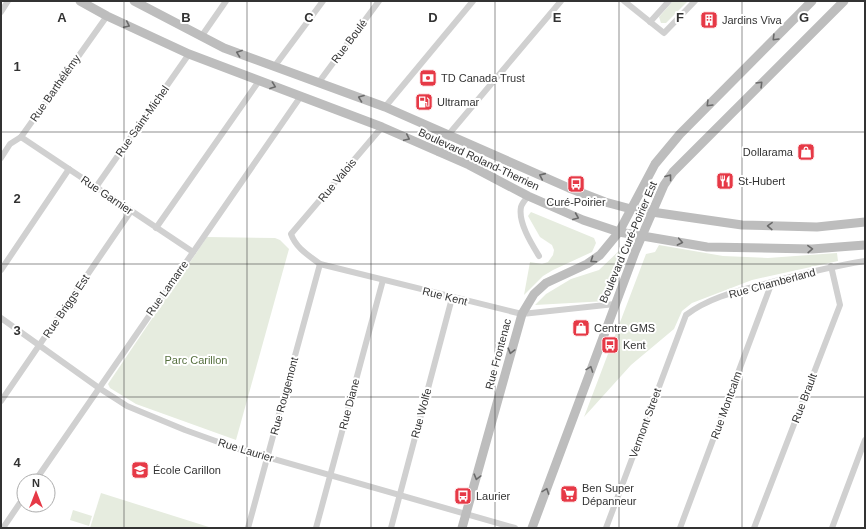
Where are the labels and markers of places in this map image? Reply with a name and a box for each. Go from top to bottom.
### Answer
building icon: Jardins Viva [699,10,719,30]
place label: Jardins Viva [722,14,783,26]
bank icon: TD Canada Trust [418,68,438,88]
place label: TD Canada Trust [441,72,525,84]
fuel station icon: Ultramar [414,92,434,112]
place label: Ultramar [437,96,480,108]
shop icon: Dollarama [796,142,816,162]
place label: Dollarama [743,146,794,158]
restaurant icon: St-Hubert [715,171,735,191]
bus stop icon: Curé-Poirier [566,174,586,194]
place label: St-Hubert [738,175,785,187]
place label: Curé-Poirier [546,196,606,208]
shop icon: Centre GMS [571,318,591,338]
place label: Centre GMS [594,322,655,334]
bus stop icon: Kent [600,335,620,355]
place label: Kent [623,339,646,351]
school or university icon: École Carillon [130,460,150,480]
place label: École Carillon [153,464,221,476]
place label: Ben Super Dépanneur [582,482,637,507]
supermarket icon: Ben Super Dépanneur [559,484,579,504]
bus stop icon: Laurier [453,486,473,506]
place label: Laurier [476,490,511,502]

